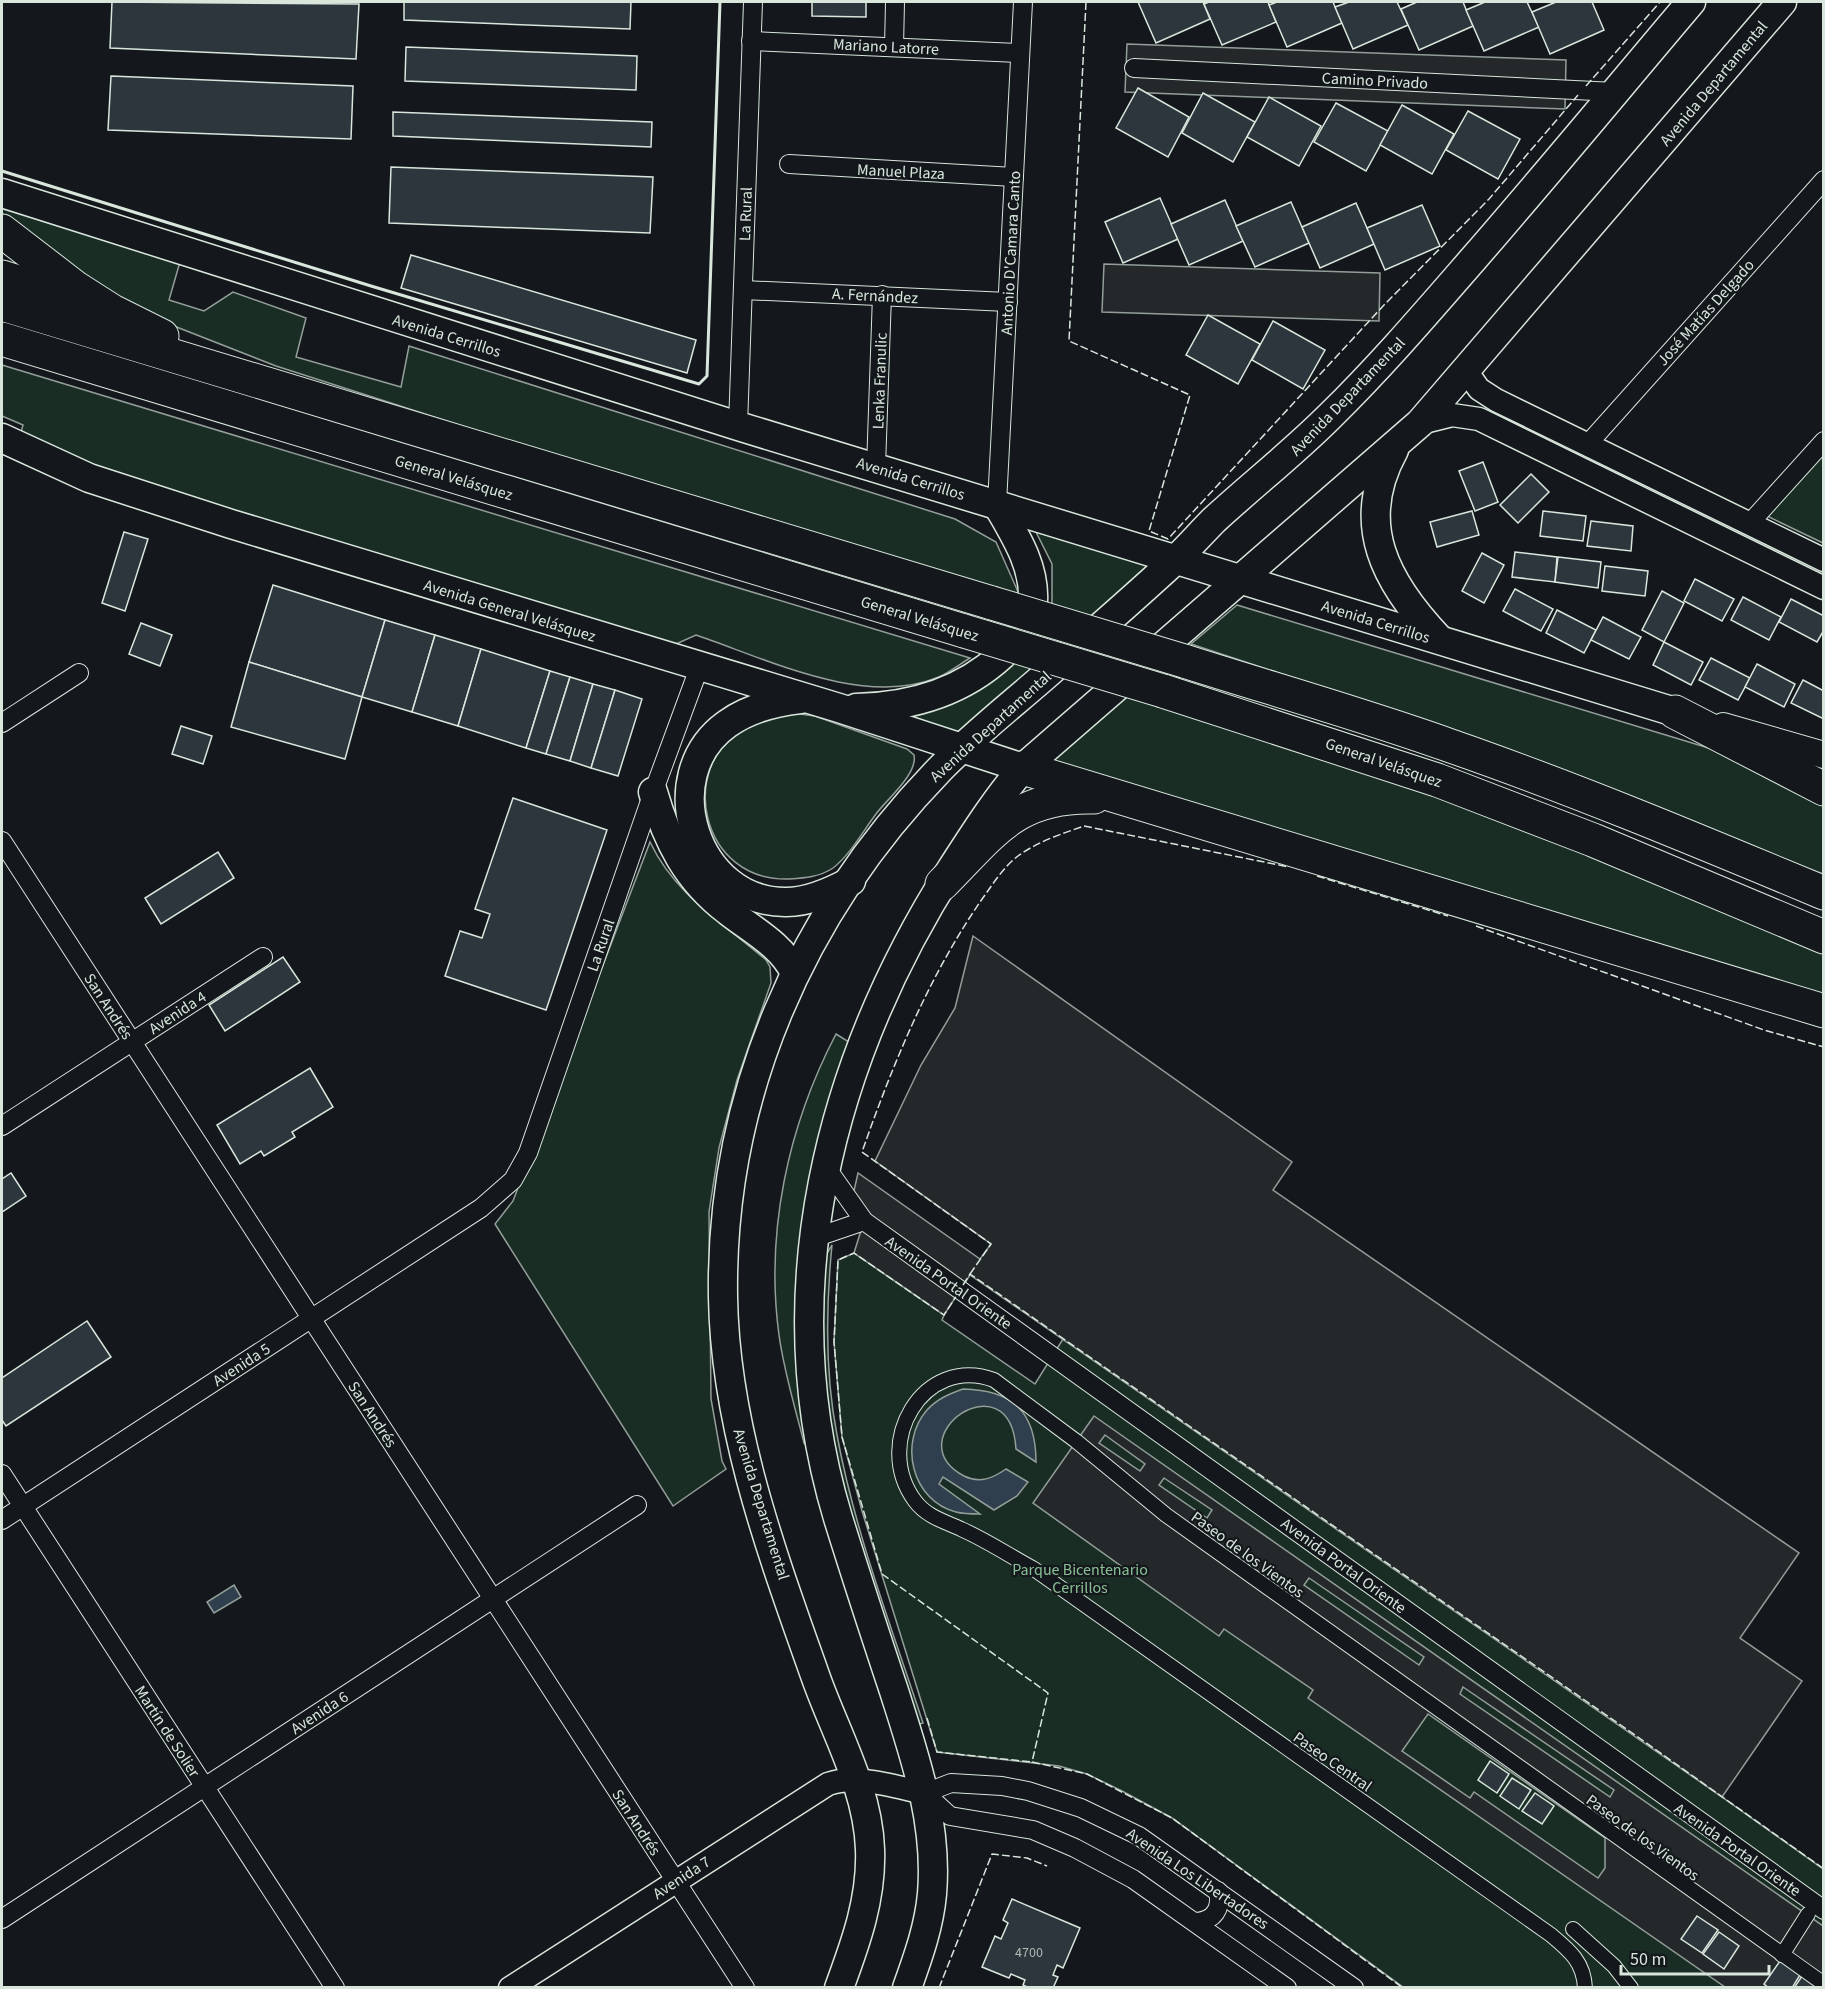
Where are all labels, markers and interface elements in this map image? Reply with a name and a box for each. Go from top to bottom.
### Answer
street label: Avenida Departamental [1655,16,1773,151]
street label: Mariano Latorre [832,33,940,61]
street label: Camino Privado [1321,67,1429,95]
street label: Manuel Plaza [856,159,946,185]
street label: Antonio D'Camara Canto [996,170,1026,336]
street label: La Rural [734,187,758,241]
street label: José Matías Delgado [1652,255,1759,371]
street label: A. Fernández [831,283,919,309]
street label: Avenida Cerrillos [390,309,504,363]
street label: Lenka Franulic [867,332,893,430]
street label: Avenida Departamental [1285,333,1410,461]
street label: General Velásquez [392,450,516,506]
street label: Avenida Cerrillos [854,452,968,506]
street label: Avenida General Velásquez [421,574,599,648]
street label: General Velásquez [858,591,982,647]
street label: Avenida Cerrillos [1319,595,1433,649]
street label: Avenida Departamental [925,666,1056,787]
street label: General Velásquez [1322,733,1445,793]
street label: La Rural [582,916,620,975]
street label: San Andrés [79,969,138,1044]
street label: Avenida 4 [144,986,211,1040]
street label: Avenida Portal Oriente [881,1231,1016,1335]
street label: Avenida 5 [208,1338,275,1392]
street label: San Andrés [343,1377,402,1452]
street label: Avenida Departamental [728,1426,795,1583]
street label: Paseo de los Vientos [1186,1506,1309,1604]
street label: Avenida Portal Oriente [1276,1513,1411,1619]
park label: Parque Bicentenario Cerrillos [1012,1559,1148,1599]
street label: Martín de Solier [129,1681,205,1782]
street label: Avenida 6 [286,1686,353,1740]
street label: Paseo Central [1289,1727,1376,1797]
street label: San Andrés [607,1785,666,1860]
street label: Paseo de los Vientos [1581,1789,1704,1887]
street label: Avenida Portal Oriente [1670,1798,1805,1902]
street label: Avenida Los Libertadores [1122,1823,1273,1935]
street label: Avenida 7 [648,1851,715,1905]
scale bar [1621,1938,1770,1976]
house number: 4700 [1015,1943,1043,1963]
text: 50 m [1630,1947,1666,1972]

